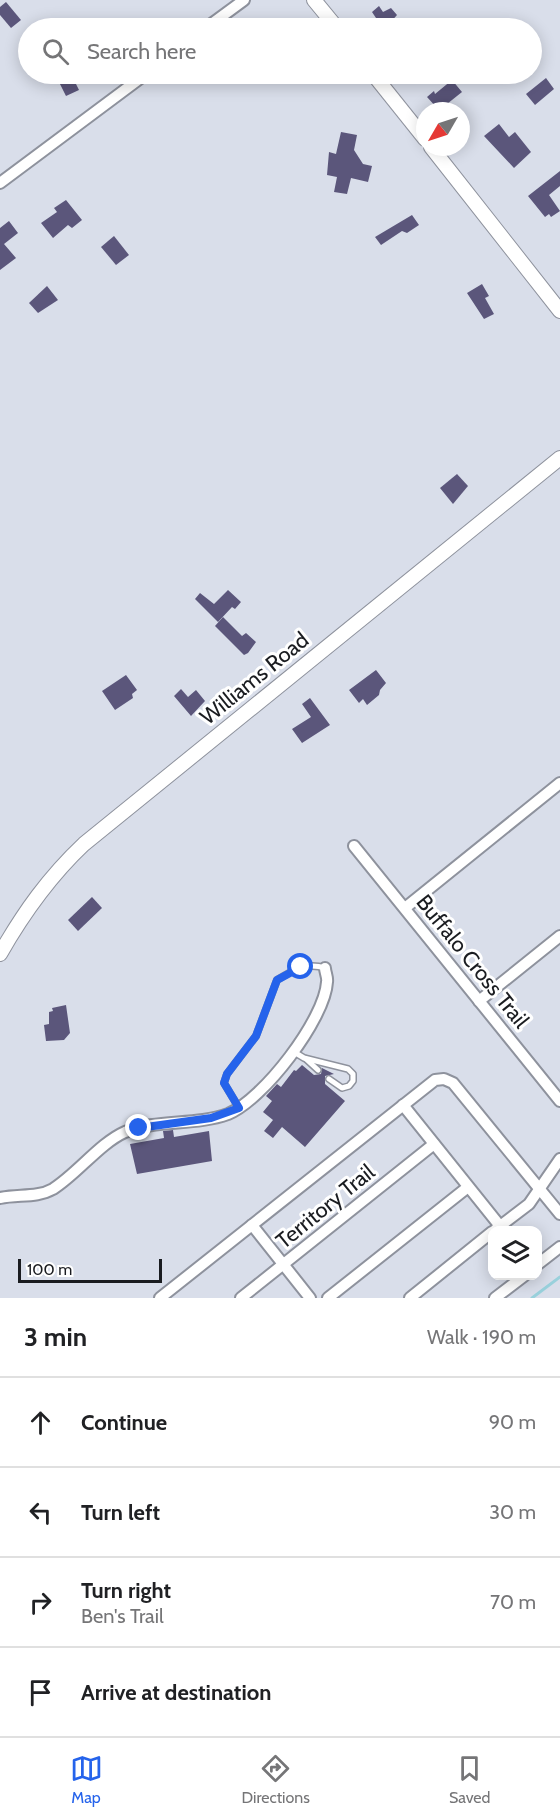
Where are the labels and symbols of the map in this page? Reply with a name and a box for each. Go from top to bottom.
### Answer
north arrow [416,102,470,156]
street label: Williams Road [195,626,314,730]
street label: Buffalo Cross Trail [411,889,535,1034]
route start [287,953,313,979]
route end [125,1114,151,1140]
street label: Territory Trail [270,1158,381,1254]
scale bar [18,1256,162,1284]

